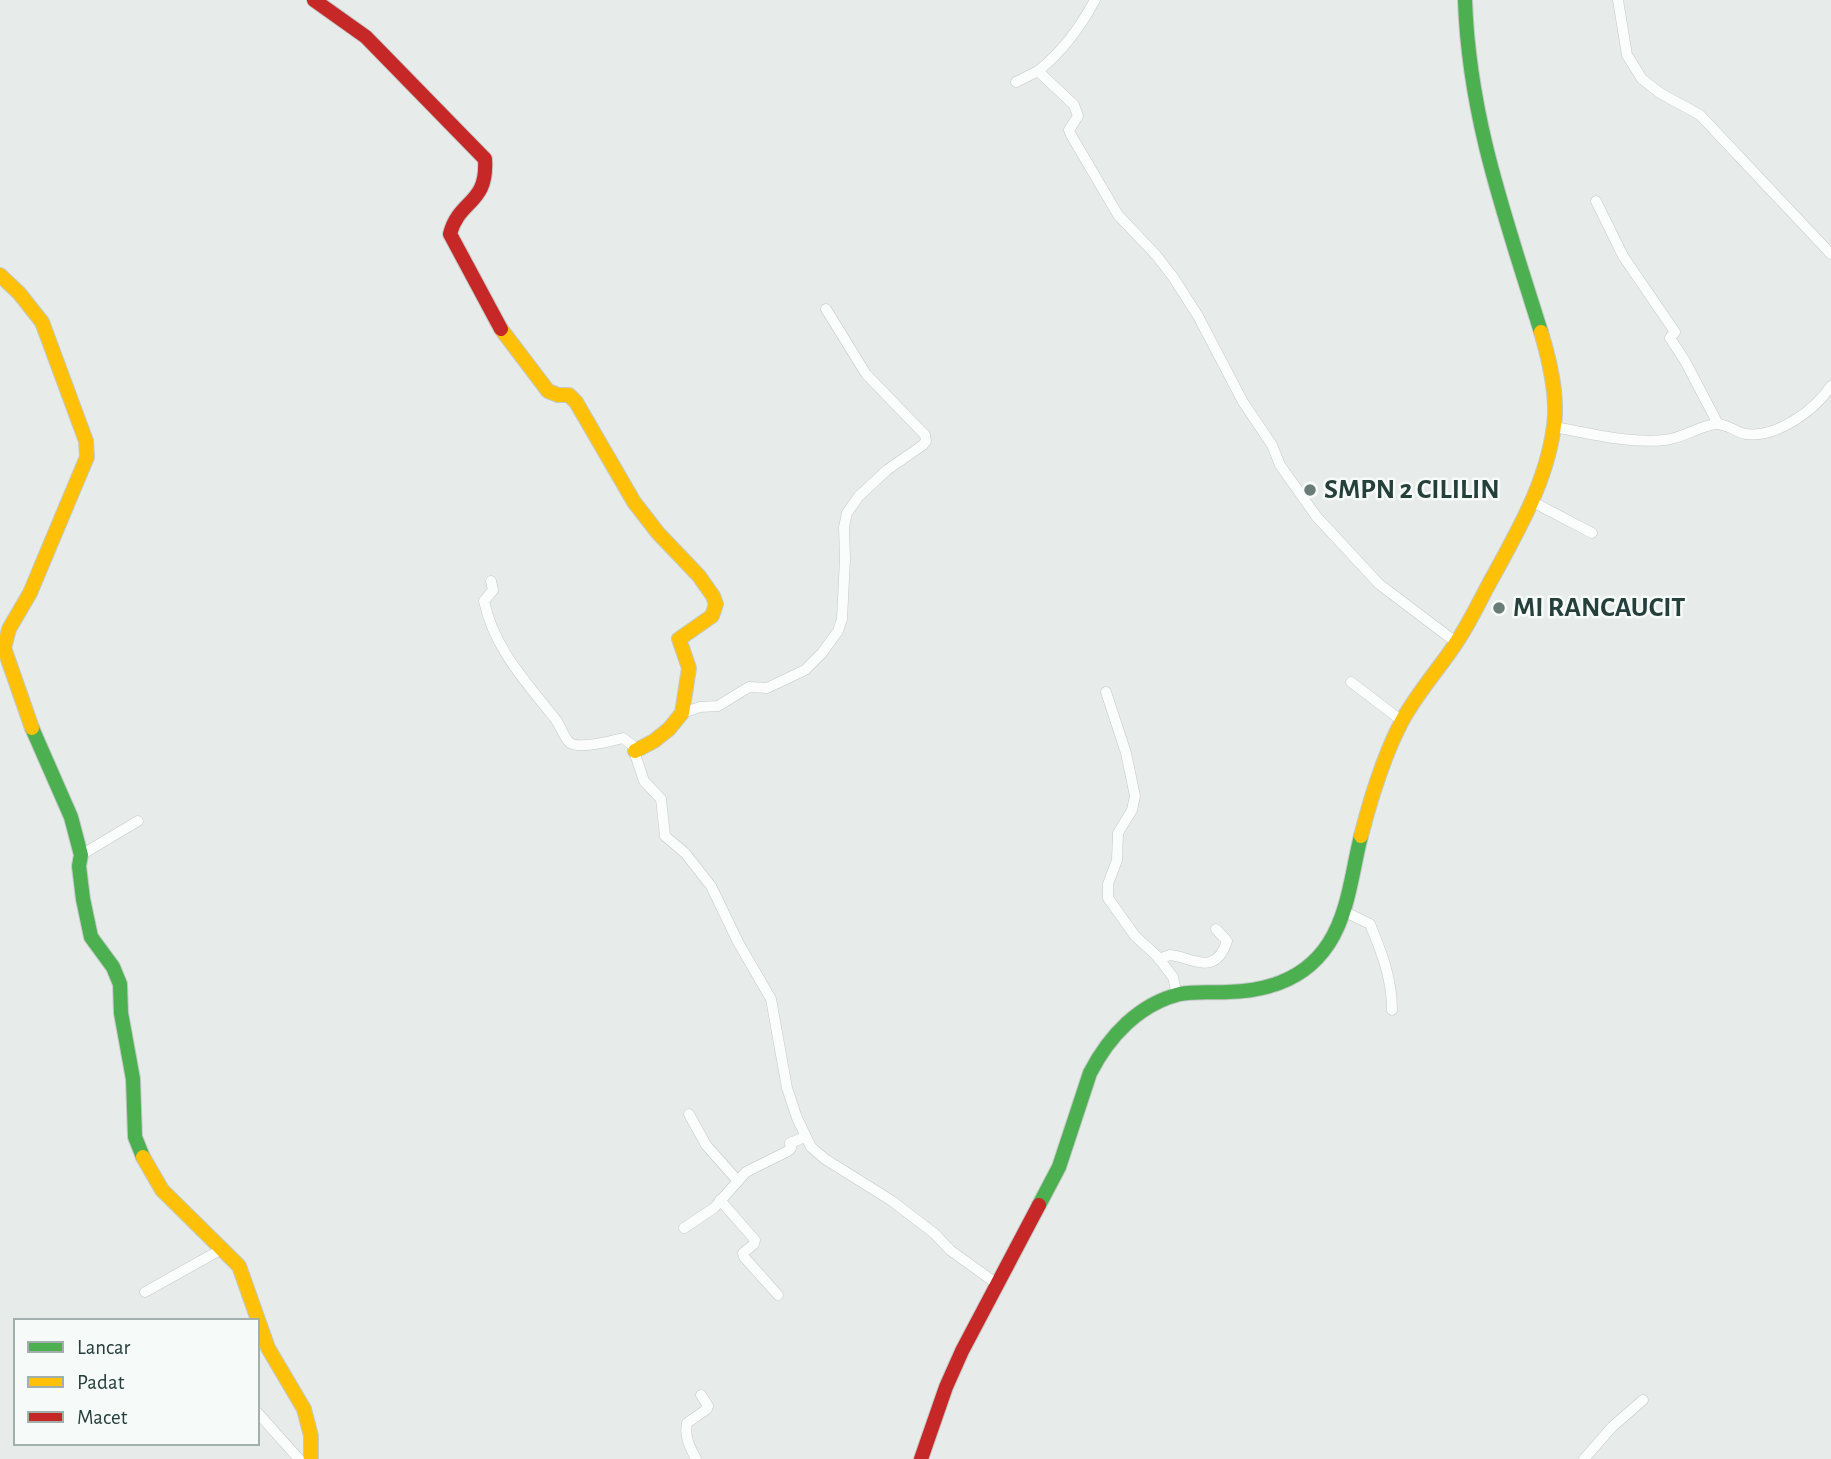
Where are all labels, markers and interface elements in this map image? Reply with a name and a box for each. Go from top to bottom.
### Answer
place label: SMPN 2 CILILIN [1324,476,1500,504]
marker: SMPN 2 CILILIN [1302,482,1318,498]
place label: MI RANCAUCIT [1513,594,1685,622]
marker: MI RANCAUCIT [1491,600,1507,616]
legend [14,1319,259,1445]
text: Lancar [77,1337,130,1358]
text: Padat [77,1372,125,1393]
text: Macet [77,1407,128,1428]

